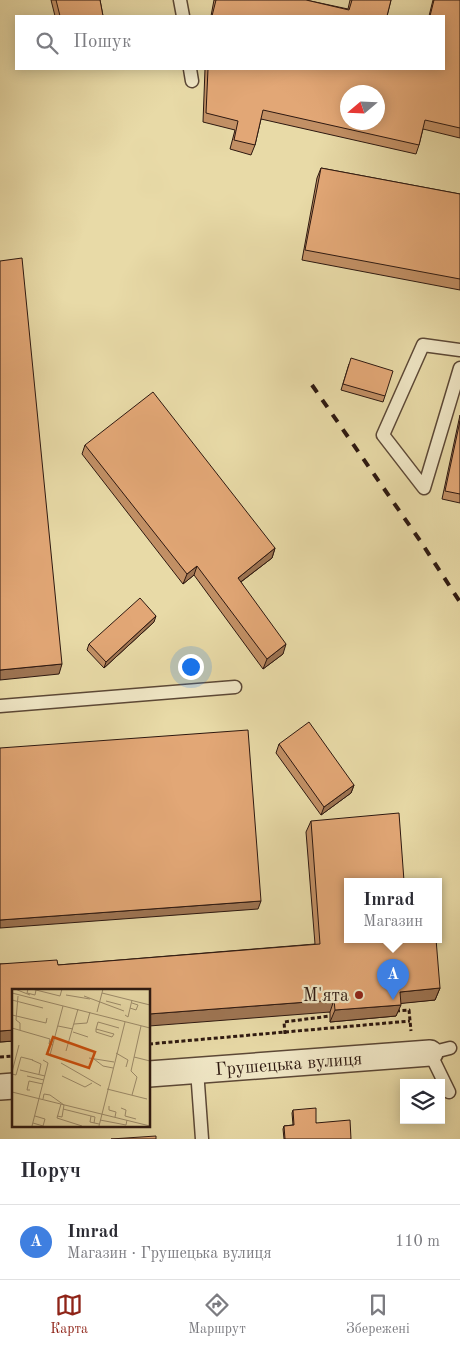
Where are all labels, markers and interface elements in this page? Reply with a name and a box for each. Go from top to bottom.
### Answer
search box [15,15,445,70]
icon: search [33,29,61,57]
text: Пошук [73,33,131,52]
north arrow [340,85,385,130]
your location [178,654,204,680]
popup [344,878,442,943]
text: Imrad [363,891,415,910]
text: Магазин [363,914,423,930]
pin: A [377,959,409,1000]
place label: М'ята [303,987,349,1005]
inset map [12,989,150,1126]
marker: М'ята [353,989,365,1001]
street label: Грушецька вулиця [214,1050,363,1079]
map controls [400,1079,445,1124]
button: layers [400,1079,445,1124]
text: Поруч [20,1161,81,1182]
text: Imrad [67,1223,119,1242]
text: A [30,1234,42,1250]
text: 110 m [395,1234,440,1250]
text: Магазин · Грушецька вулиця [67,1246,272,1262]
tab: Карта [50,1291,88,1338]
tab: Маршрут [188,1291,246,1338]
tab: Збережені [346,1291,410,1338]

